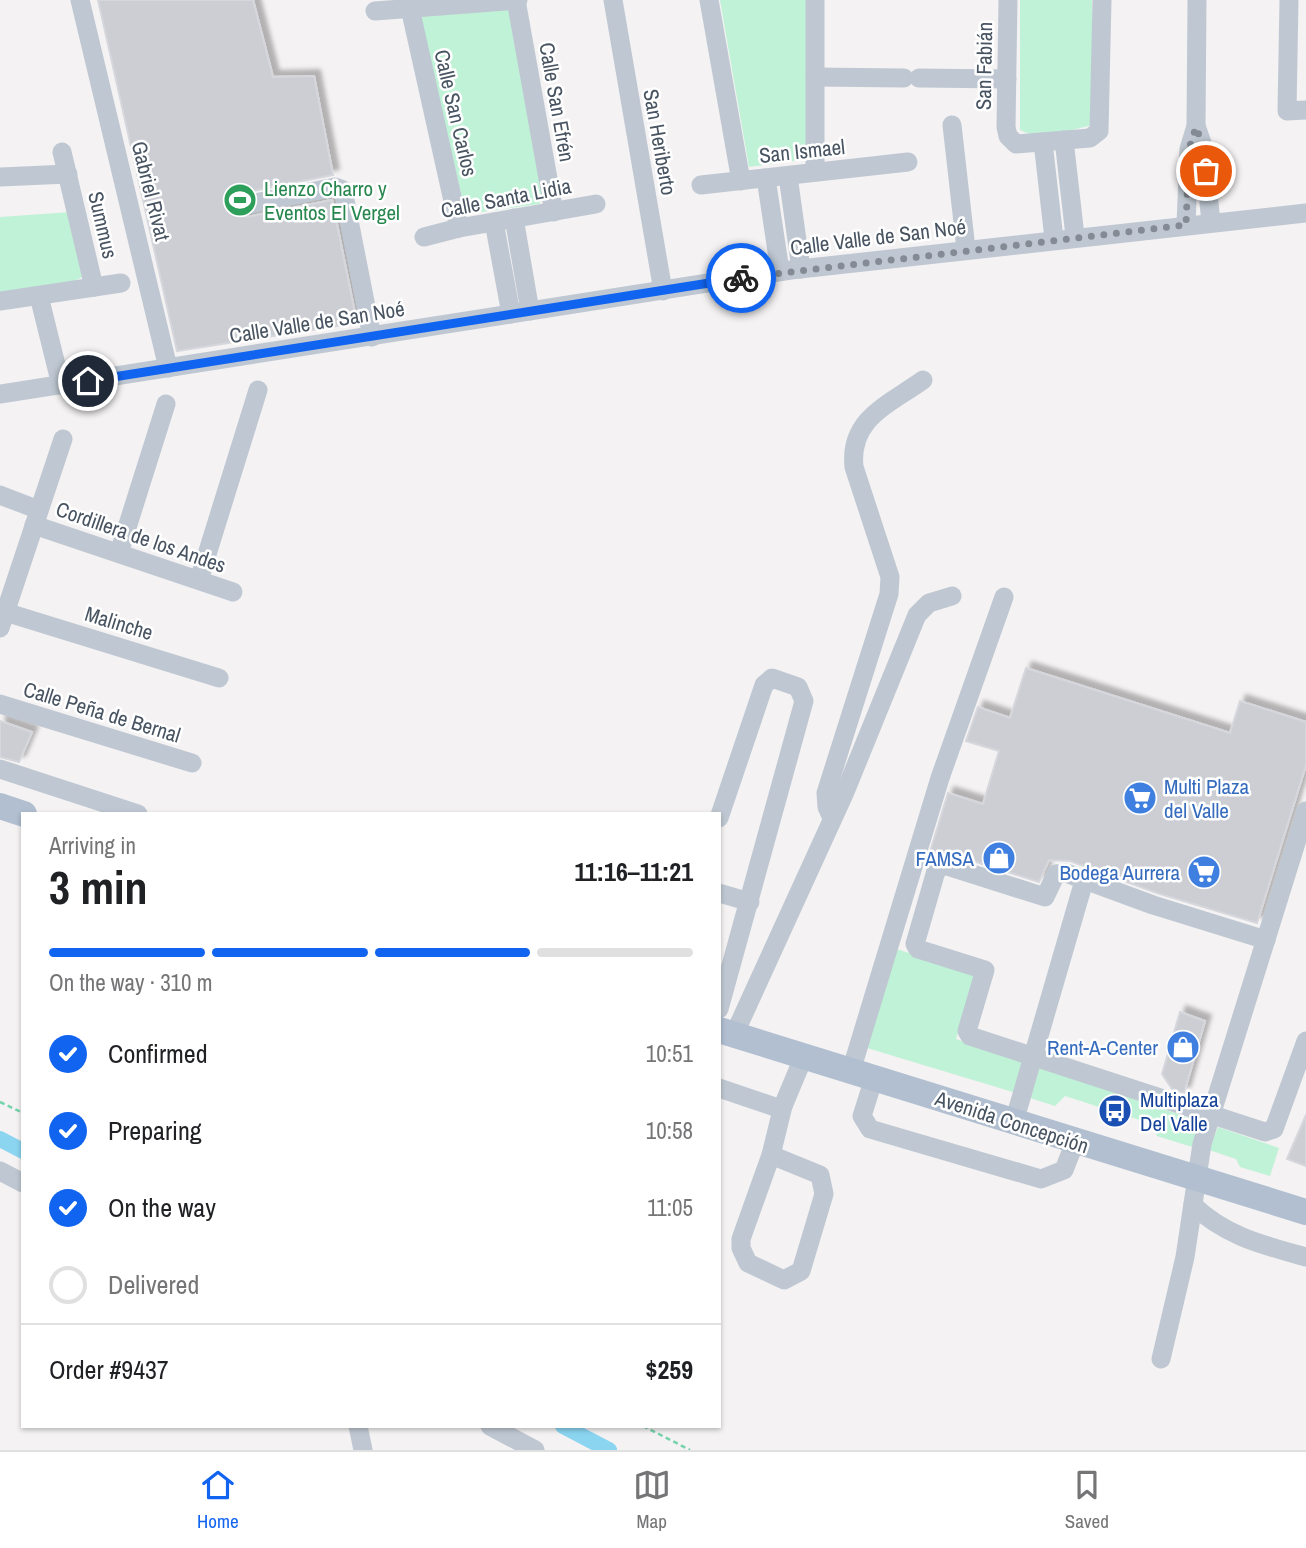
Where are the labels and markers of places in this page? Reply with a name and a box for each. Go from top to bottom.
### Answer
pin [1176,141,1236,201]
place label: Lienzo Charro y Eventos El Vergel [264,174,400,227]
sports icon: Lienzo Charro y Eventos El Vergel [221,181,259,219]
pin [58,351,118,411]
place label: Multi Plaza del Valle [1164,772,1250,825]
supermarket icon: Multi Plaza del Valle [1121,779,1159,817]
shop icon: FAMSA [980,839,1018,877]
place label: FAMSA [916,844,975,873]
supermarket icon: Bodega Aurrera [1185,853,1223,891]
place label: Bodega Aurrera [1059,858,1180,887]
shop icon: Rent-A-Center [1164,1028,1202,1066]
place label: Rent-A-Center [1047,1033,1158,1062]
place label: Multiplaza Del Valle [1140,1085,1219,1138]
bus stop icon: Multiplaza Del Valle [1096,1092,1134,1130]

